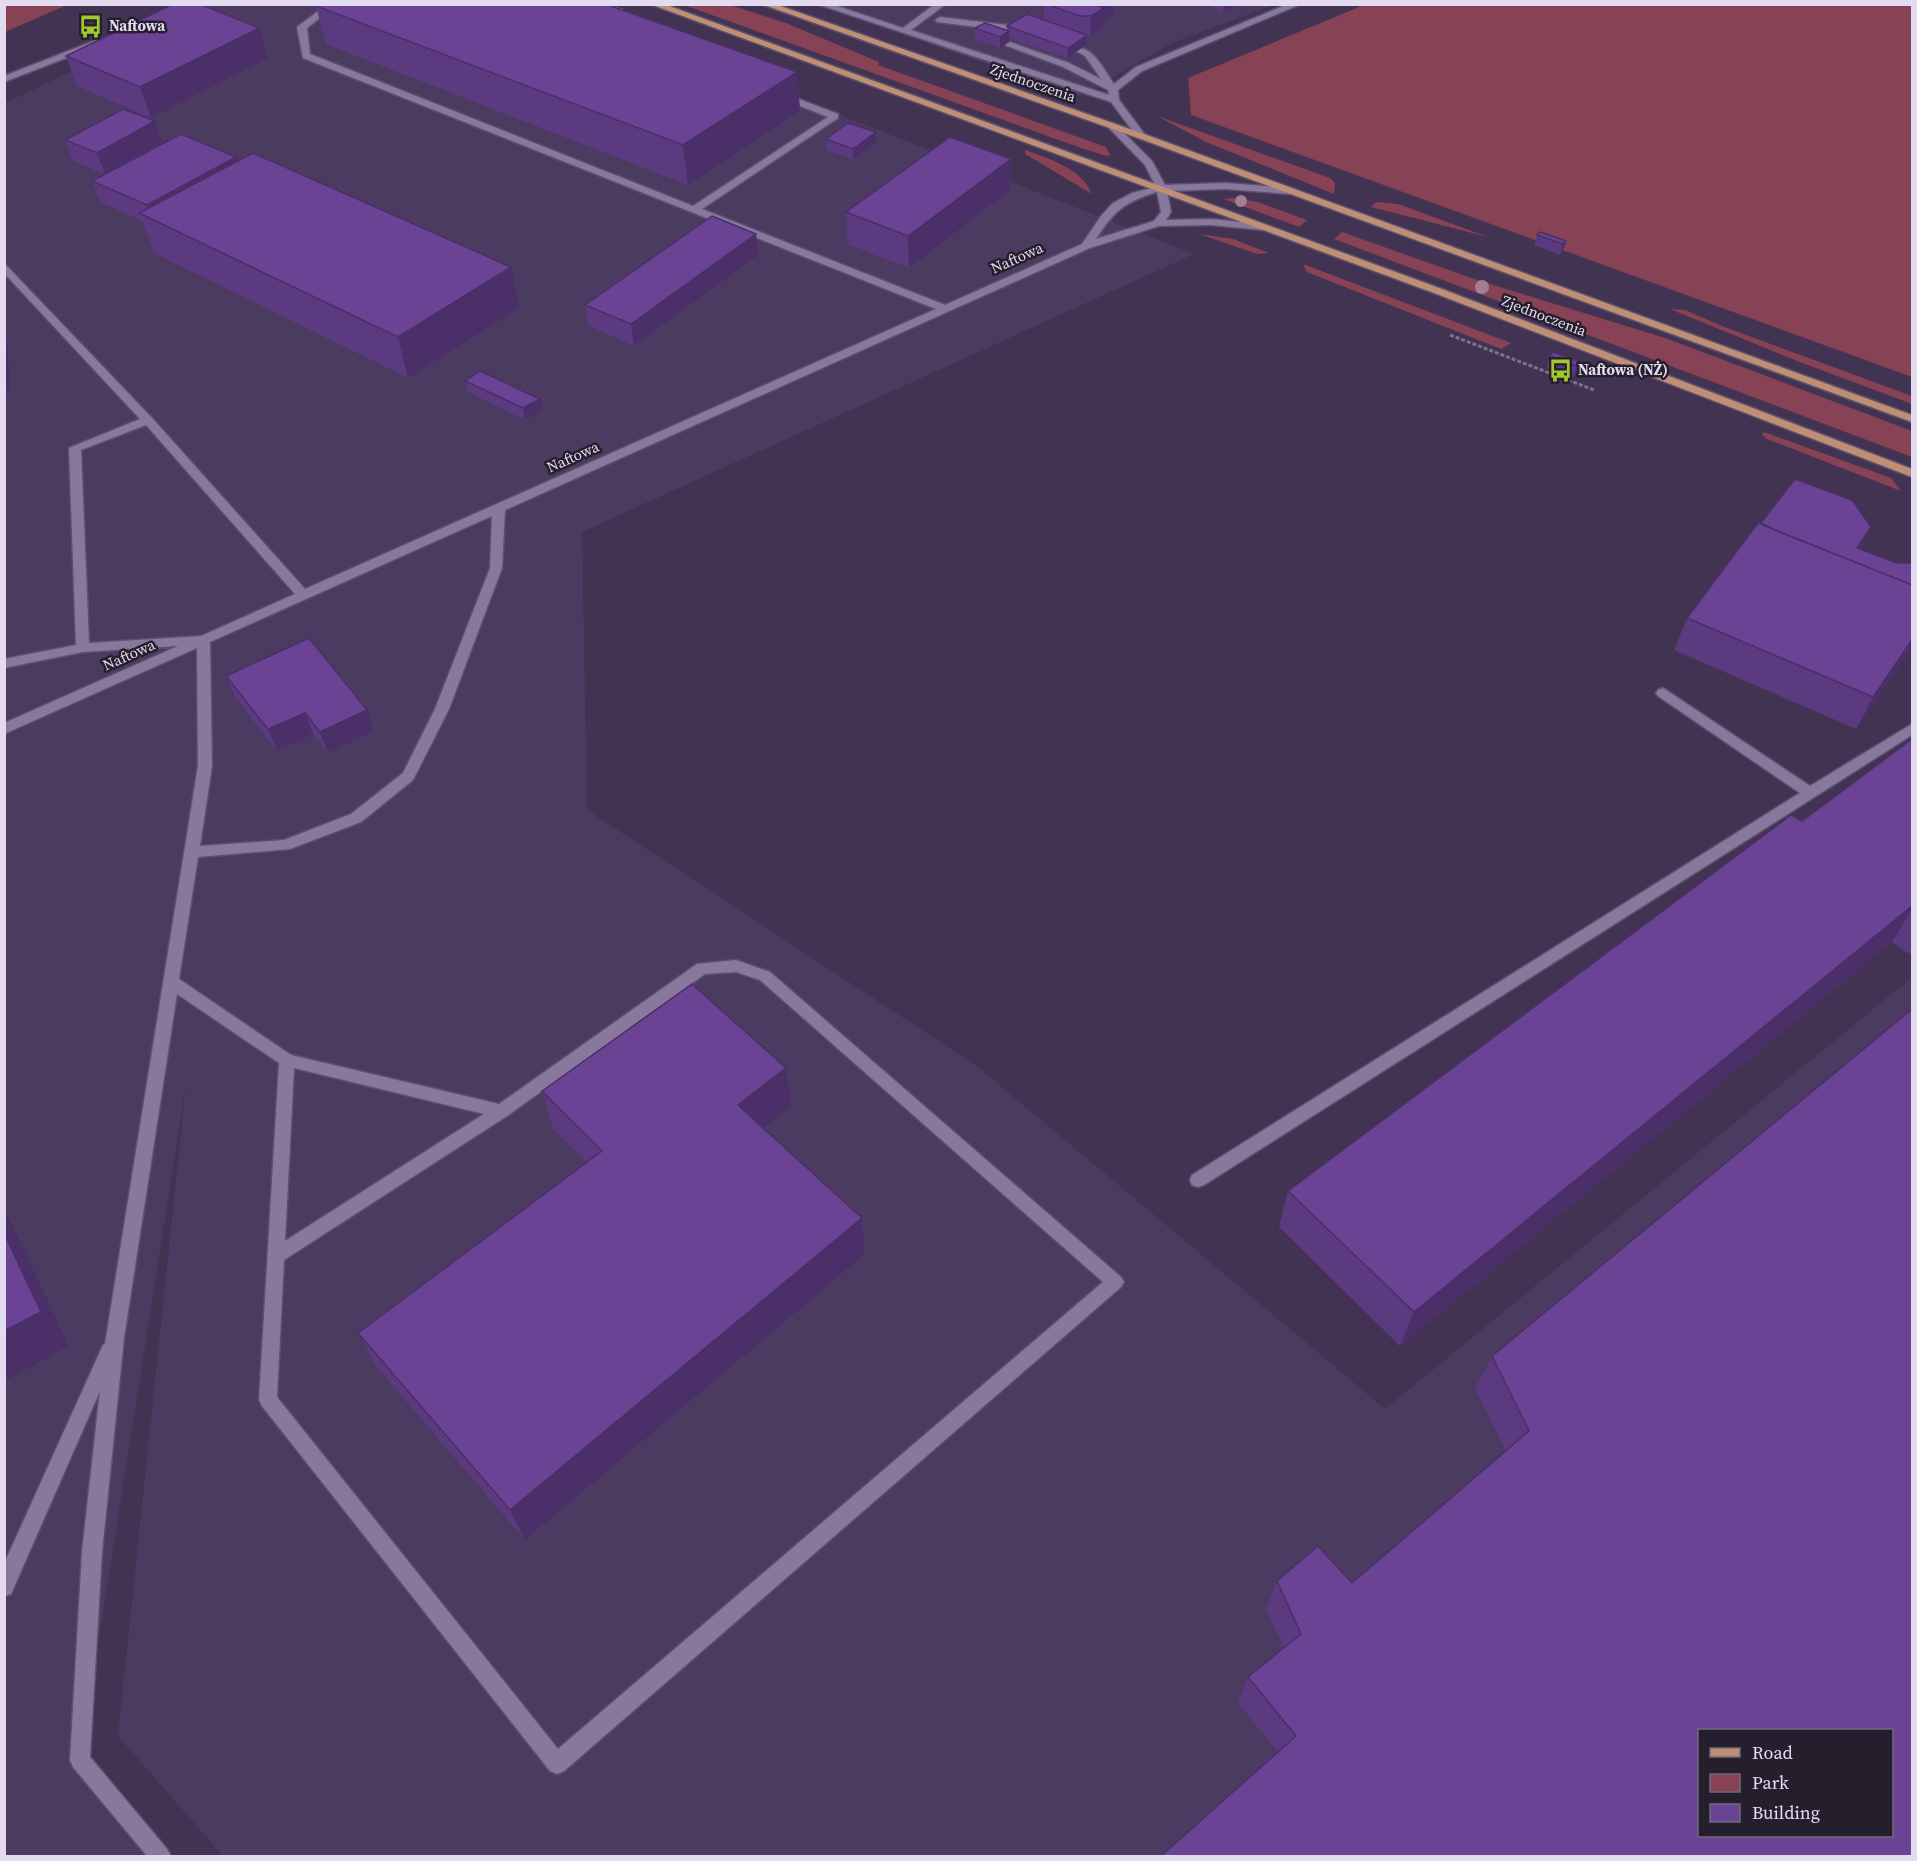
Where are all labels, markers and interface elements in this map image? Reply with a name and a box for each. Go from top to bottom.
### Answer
bus stop icon: Naftowa [78,13,104,39]
place label: Naftowa [109,15,166,36]
street label: Zjednoczenia [988,58,1079,107]
street label: Naftowa [987,237,1047,278]
street label: Zjednoczenia [1499,290,1590,341]
bus stop icon: Naftowa (NŻ) [1547,357,1573,383]
place label: Naftowa (NŻ) [1578,359,1668,380]
street label: Naftowa [543,436,603,477]
street label: Naftowa [99,634,159,675]
legend [1698,1729,1893,1837]
text: Road [1752,1740,1793,1765]
text: Park [1752,1770,1789,1795]
text: Building [1752,1800,1820,1825]

